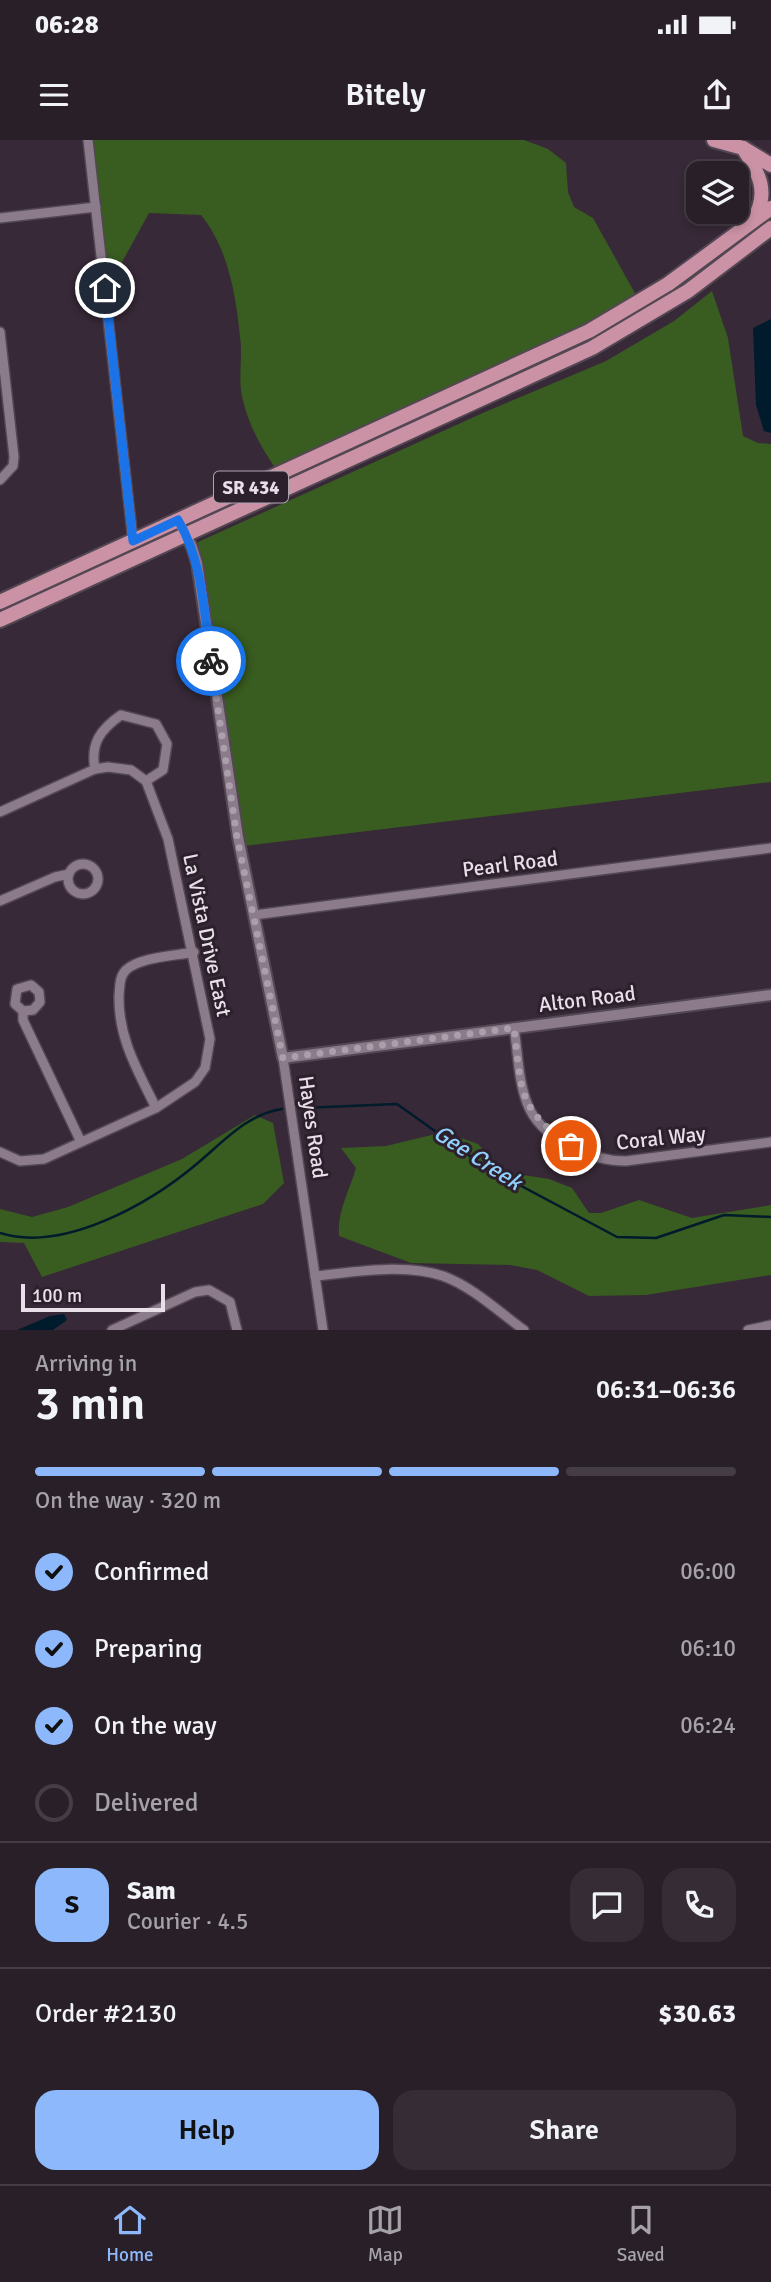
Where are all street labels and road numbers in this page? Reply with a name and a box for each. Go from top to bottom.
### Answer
road number: SR 434 [214,472,288,502]
street label: Pearl Road [461,845,559,883]
street label: La Vista Drive East [177,851,237,1019]
street label: Alton Road [537,980,637,1018]
street label: Hayes Road [293,1074,333,1180]
street label: Coral Way [615,1120,707,1156]

